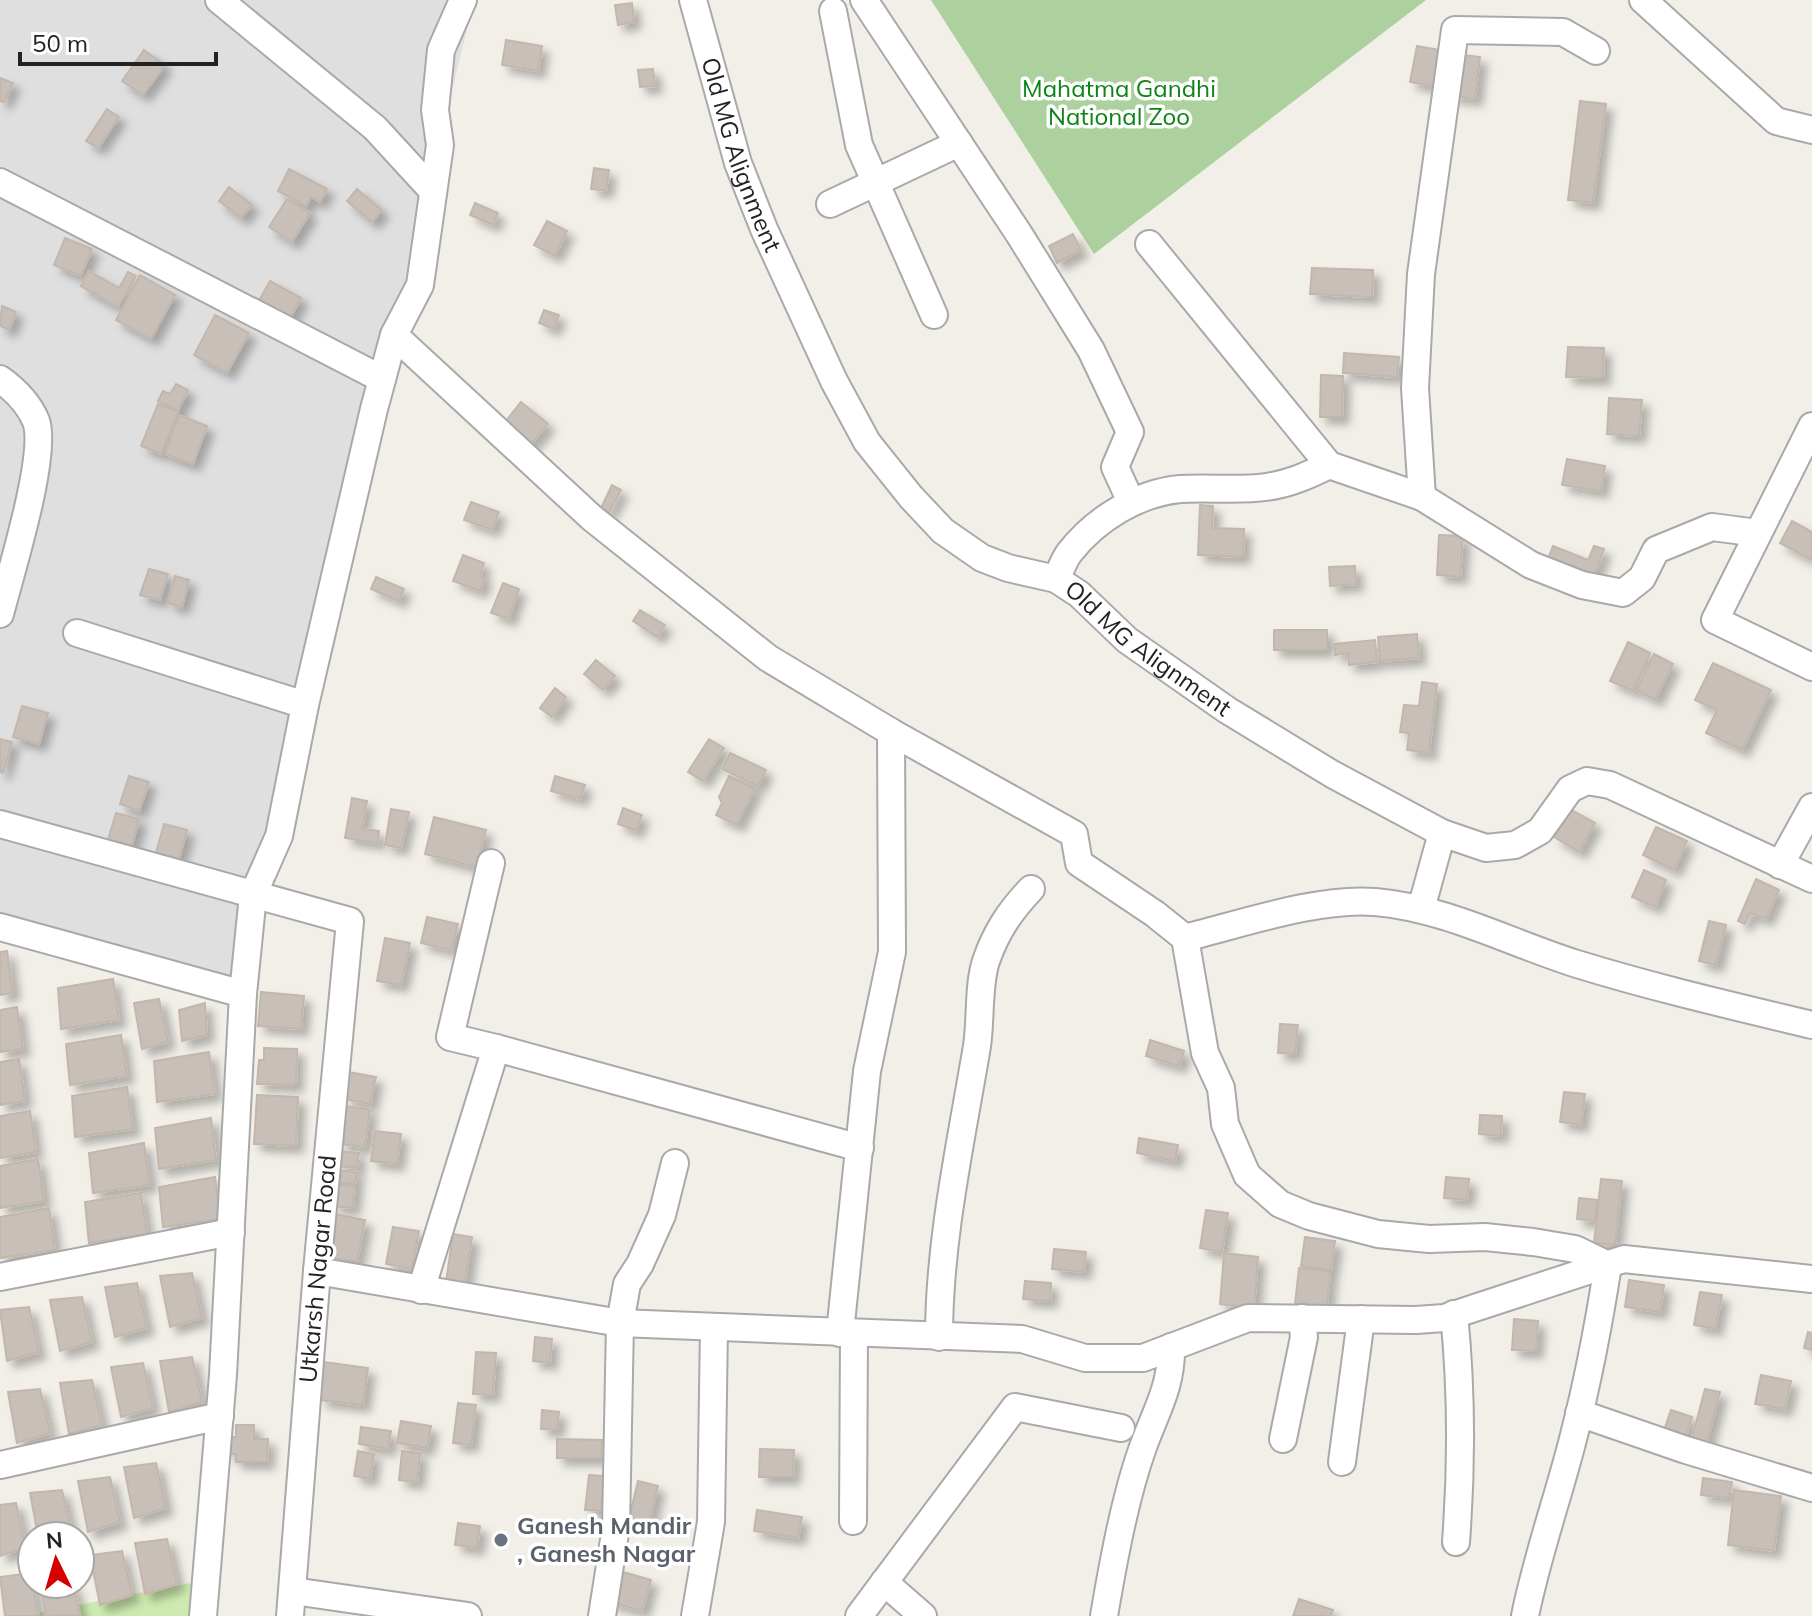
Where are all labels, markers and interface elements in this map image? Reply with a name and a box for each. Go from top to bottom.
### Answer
scale bar [20,16,216,66]
text: 50 m [32,28,88,58]
street label: Old MG Alignment [696,54,788,256]
park label: Mahatma Gandhi National Zoo [1022,73,1216,131]
street label: Old MG Alignment [1060,573,1237,722]
street label: Utkarsh Nagar Road [292,1154,342,1384]
place label: Ganesh Mandir , Ganesh Nagar [517,1510,696,1568]
north arrow [16,1520,96,1600]
text: N [45,1525,64,1555]
marker: Ganesh Mandir , Ganesh Nagar [492,1531,510,1549]

